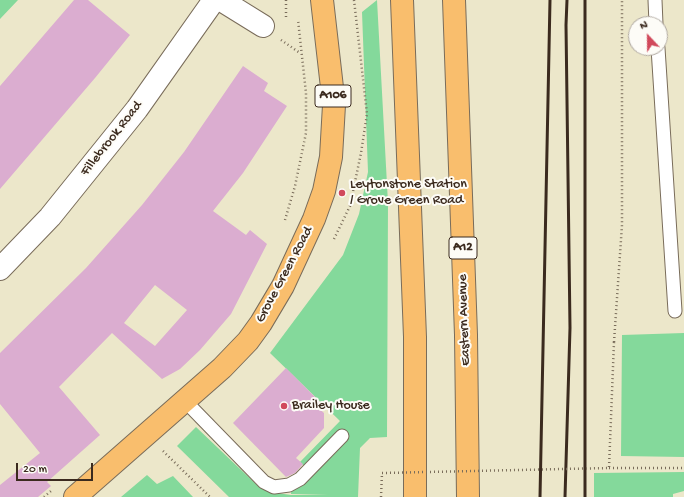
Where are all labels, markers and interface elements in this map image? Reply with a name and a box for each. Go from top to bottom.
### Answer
north arrow [628,16,668,56]
text: N [638,19,649,33]
road number: A106 [315,85,351,107]
street label: Fillebrook Road [77,98,147,180]
place label: Leytonstone Station / Grove Green Road [350,177,467,210]
marker: Leytonstone Station / Grove Green Road [337,188,347,198]
street label: Grove Green Road [253,224,317,326]
road number: A12 [449,237,477,259]
street label: Eastern Avenue [455,274,475,366]
place label: Brailey House [292,398,370,414]
marker: Brailey House [279,401,289,411]
scale bar [18,455,95,481]
text: 20 m [23,463,47,477]

